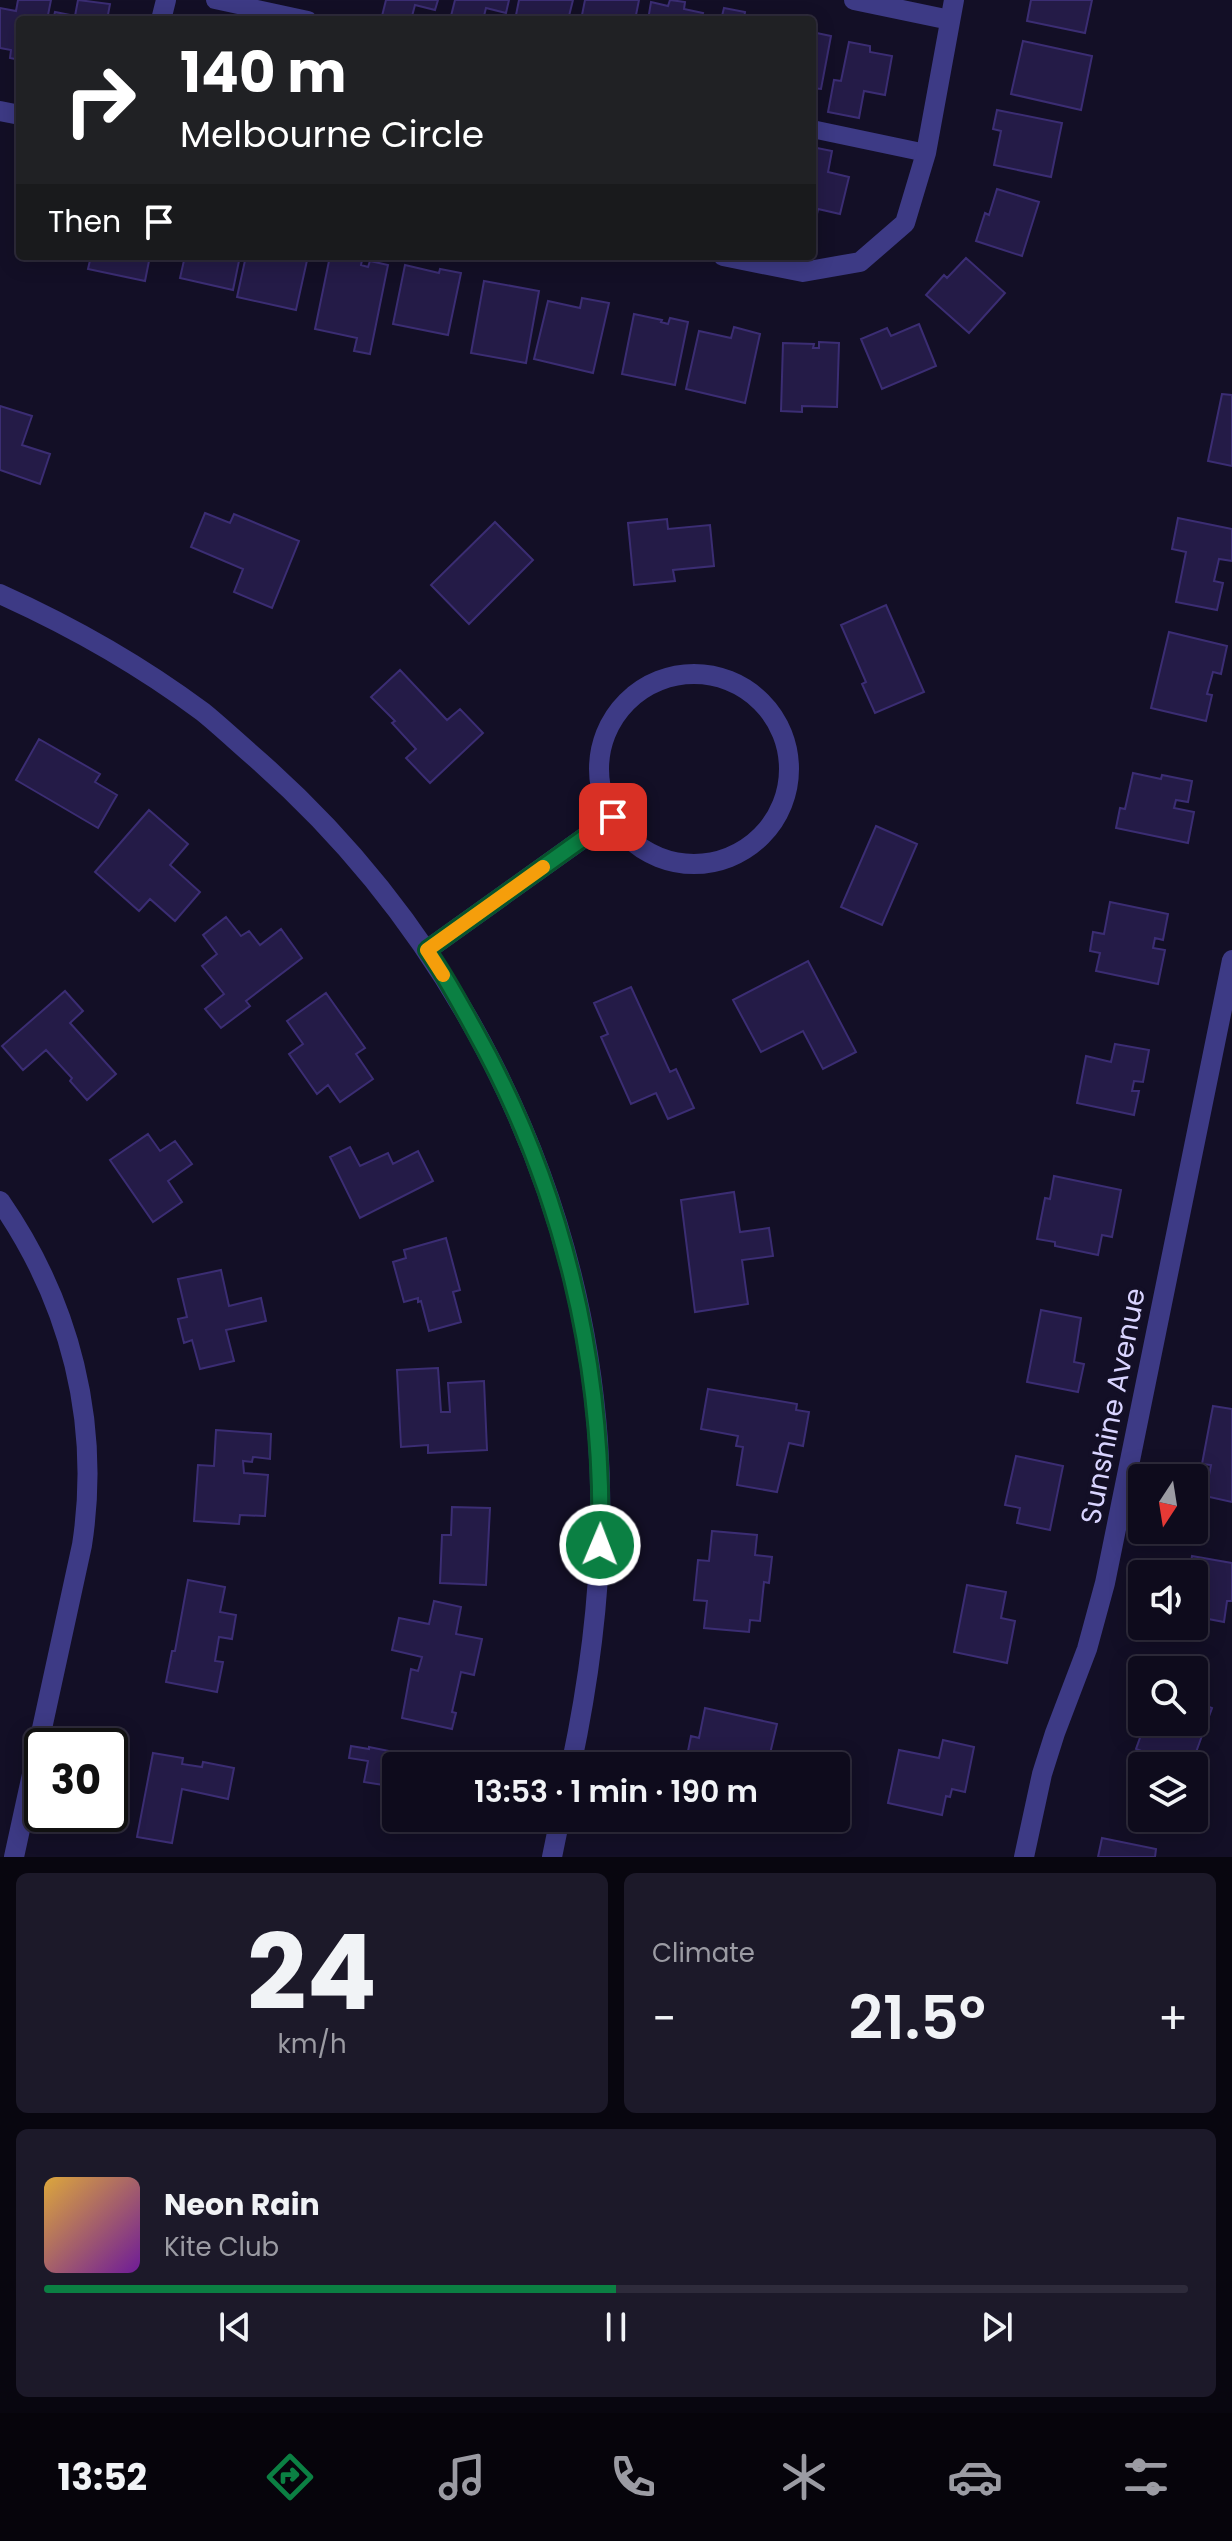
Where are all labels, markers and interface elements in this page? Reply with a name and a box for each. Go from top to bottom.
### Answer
text: 140 m [180,33,347,112]
icon: right [48,48,152,152]
text: Melbourne Circle [180,109,484,160]
text: Then [48,200,121,243]
icon: arrive [137,200,181,244]
pin [579,783,647,851]
icon: arrive [591,795,635,839]
street label: Sunshine Avenue [1071,1285,1155,1527]
north arrow [1128,1464,1208,1544]
map controls [1128,1464,1208,1832]
position arrow [558,1503,642,1587]
button: sound [1128,1560,1208,1640]
button: search [1128,1656,1208,1736]
speed limit sign: 30 [24,1728,128,1832]
button: layers [1128,1752,1208,1832]
text: 13:53 · 1 min · 190 m [474,1770,758,1813]
text: 24 [247,1900,377,2045]
text: Climate [652,1935,755,1971]
text: 21.5° [849,1976,986,2060]
text: − [652,1988,676,2049]
text: + [1158,1988,1188,2049]
text: km/h [277,2026,347,2062]
text: Neon Rain [164,2183,320,2226]
text: Kite Club [164,2229,279,2265]
icon: previous [213,2305,257,2349]
icon: pause [594,2305,638,2349]
icon: next [975,2305,1019,2349]
icon: directions [262,2449,318,2505]
icon: music [434,2449,490,2505]
icon: phone [605,2449,661,2505]
icon: climate [776,2449,832,2505]
icon: car [947,2449,1003,2505]
icon: filters [1118,2449,1174,2505]
text: 13:52 [58,2452,147,2503]

